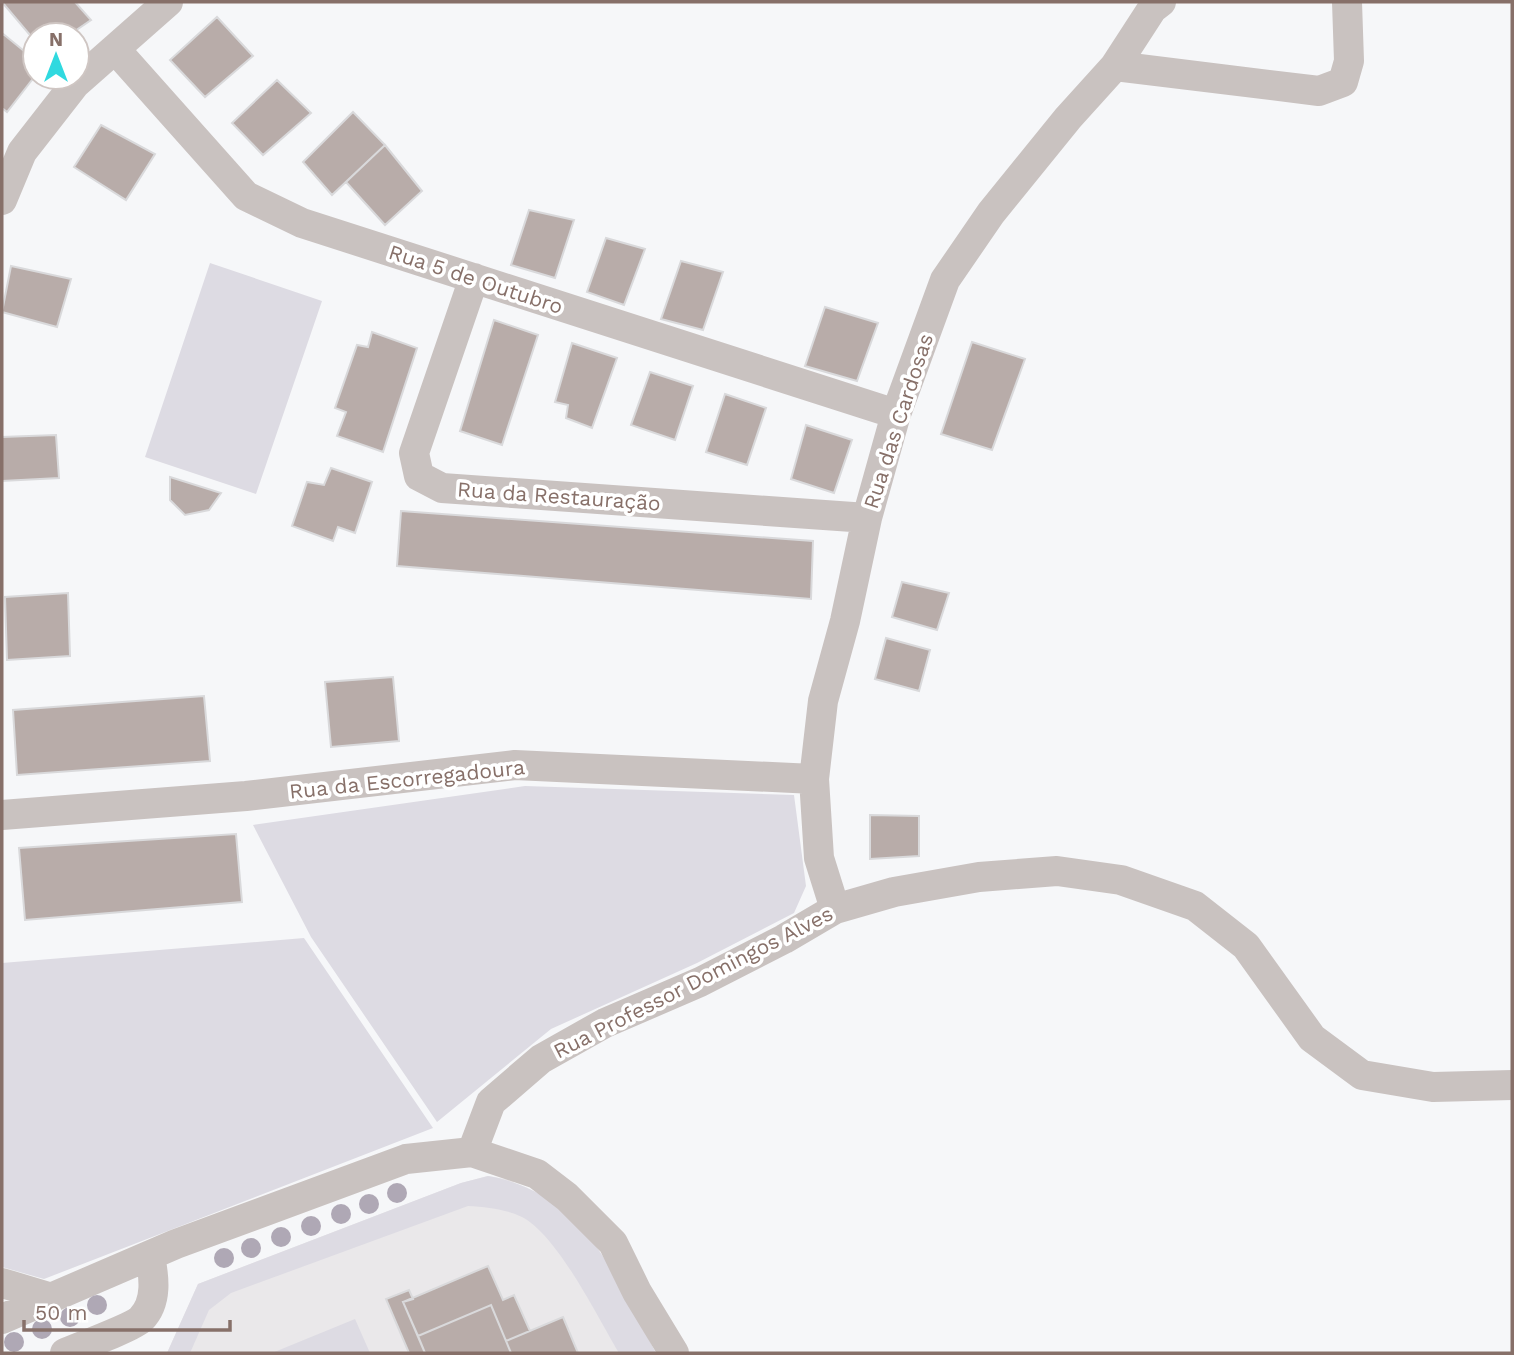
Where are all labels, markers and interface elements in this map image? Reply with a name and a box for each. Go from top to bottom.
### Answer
north arrow [21,21,91,91]
text: N [49,28,63,51]
street label: Rua 5 de Outubro [386,239,566,319]
street label: Rua das Cardosas [858,330,938,512]
street label: Rua da Restauração [456,476,662,516]
street label: Rua da Escorregadoura [288,754,526,804]
street label: Rua Professor Domingos Alves [549,900,837,1064]
scale bar [24,1288,231,1332]
text: 50 m [35,1300,87,1325]

